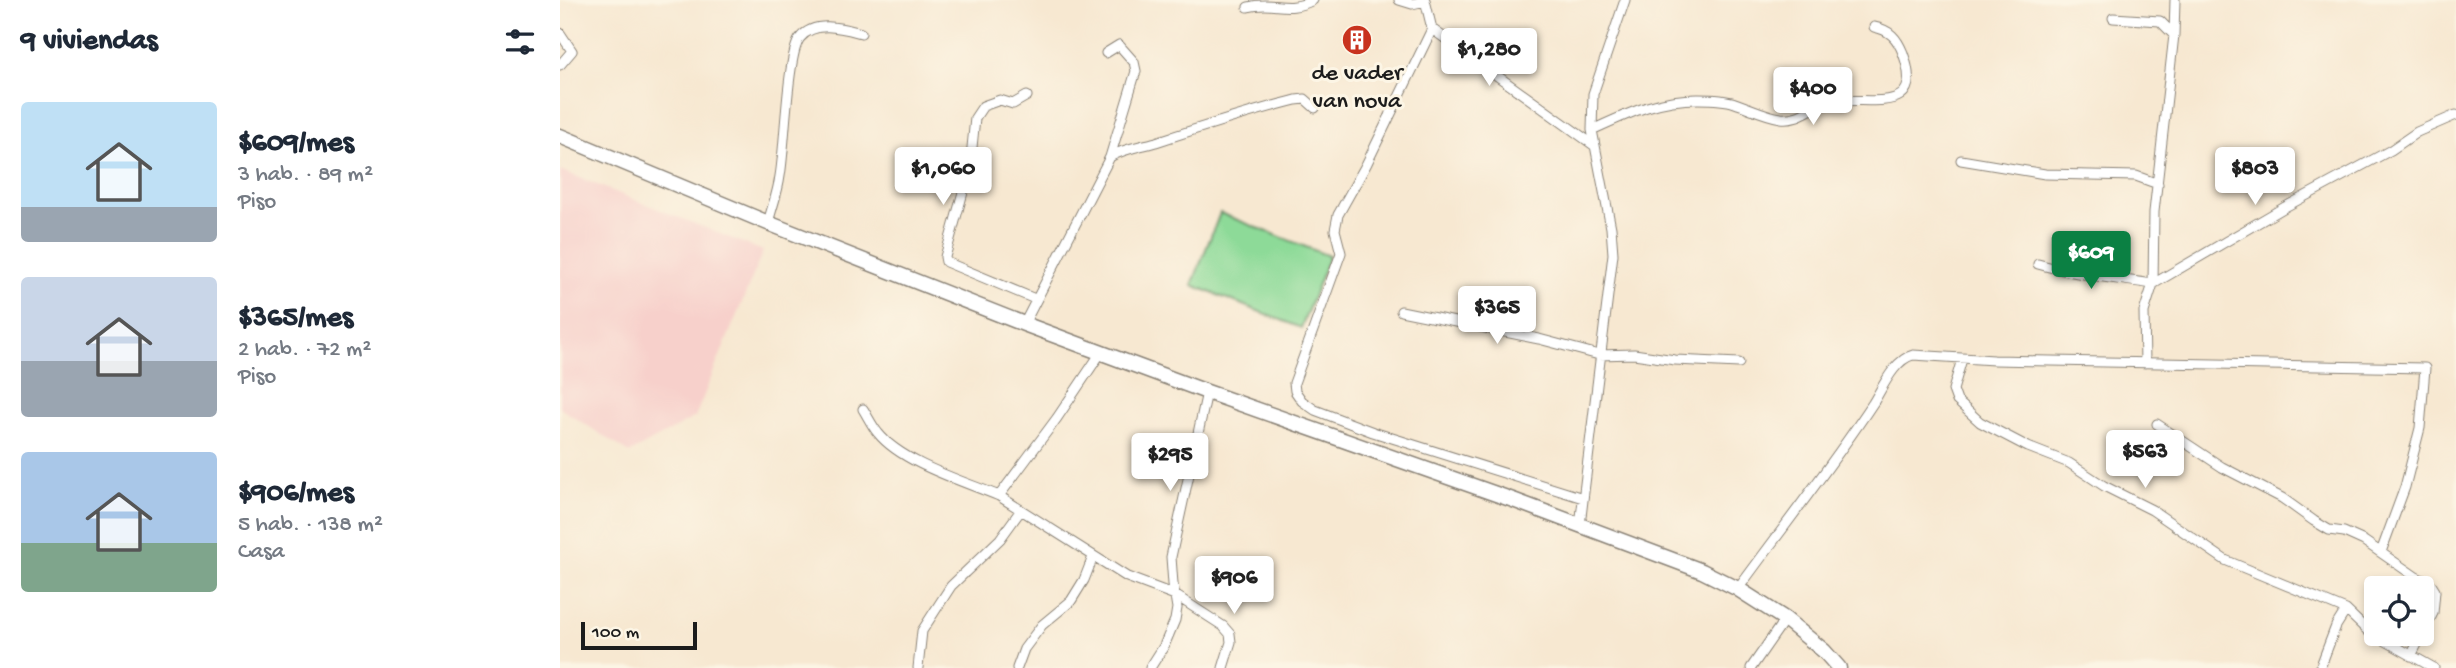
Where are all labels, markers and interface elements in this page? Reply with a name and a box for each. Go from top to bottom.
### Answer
icon: filters [501,23,539,61]
building icon: de vader van nova [1340,23,1374,57]
text: 9 viviendas [21,25,158,60]
pin: $1,280 [1432,28,1546,88]
text: $1,280 [1457,37,1521,64]
place label: de vader van nova [1312,60,1405,117]
pin: $400 [1772,68,1854,127]
text: $400 [1789,76,1837,103]
text: $609/mes [238,127,354,162]
icon: home [77,130,161,214]
pin: $1,060 [886,148,1000,207]
pin: $803 [2214,148,2296,207]
text: $1,060 [911,156,975,183]
text: $803 [2231,156,2279,183]
text: 3 hab. · 89 m² [238,162,373,189]
text: Piso [238,189,276,216]
pin: $609 [2050,232,2132,291]
text: $609 [2068,240,2114,267]
pin: $365 [1456,286,1538,346]
text: $365 [1474,295,1520,322]
text: $365/mes [238,302,353,337]
icon: home [77,305,161,389]
text: 2 hab. · 72 m² [238,337,371,364]
text: Piso [238,364,276,391]
pin: $563 [2104,430,2186,490]
pin: $295 [1129,434,1211,493]
text: $563 [2122,439,2168,466]
text: $295 [1147,442,1193,469]
text: $906/mes [238,477,354,512]
icon: home [77,480,161,564]
text: 5 hab. · 138 m² [238,512,383,539]
text: Casa [238,539,284,566]
pin: $906 [1193,556,1275,616]
text: $906 [1211,565,1257,592]
map controls [2364,576,2434,646]
button: locate [2364,576,2434,646]
scale bar [581,619,696,651]
text: 100 m [592,622,639,645]

